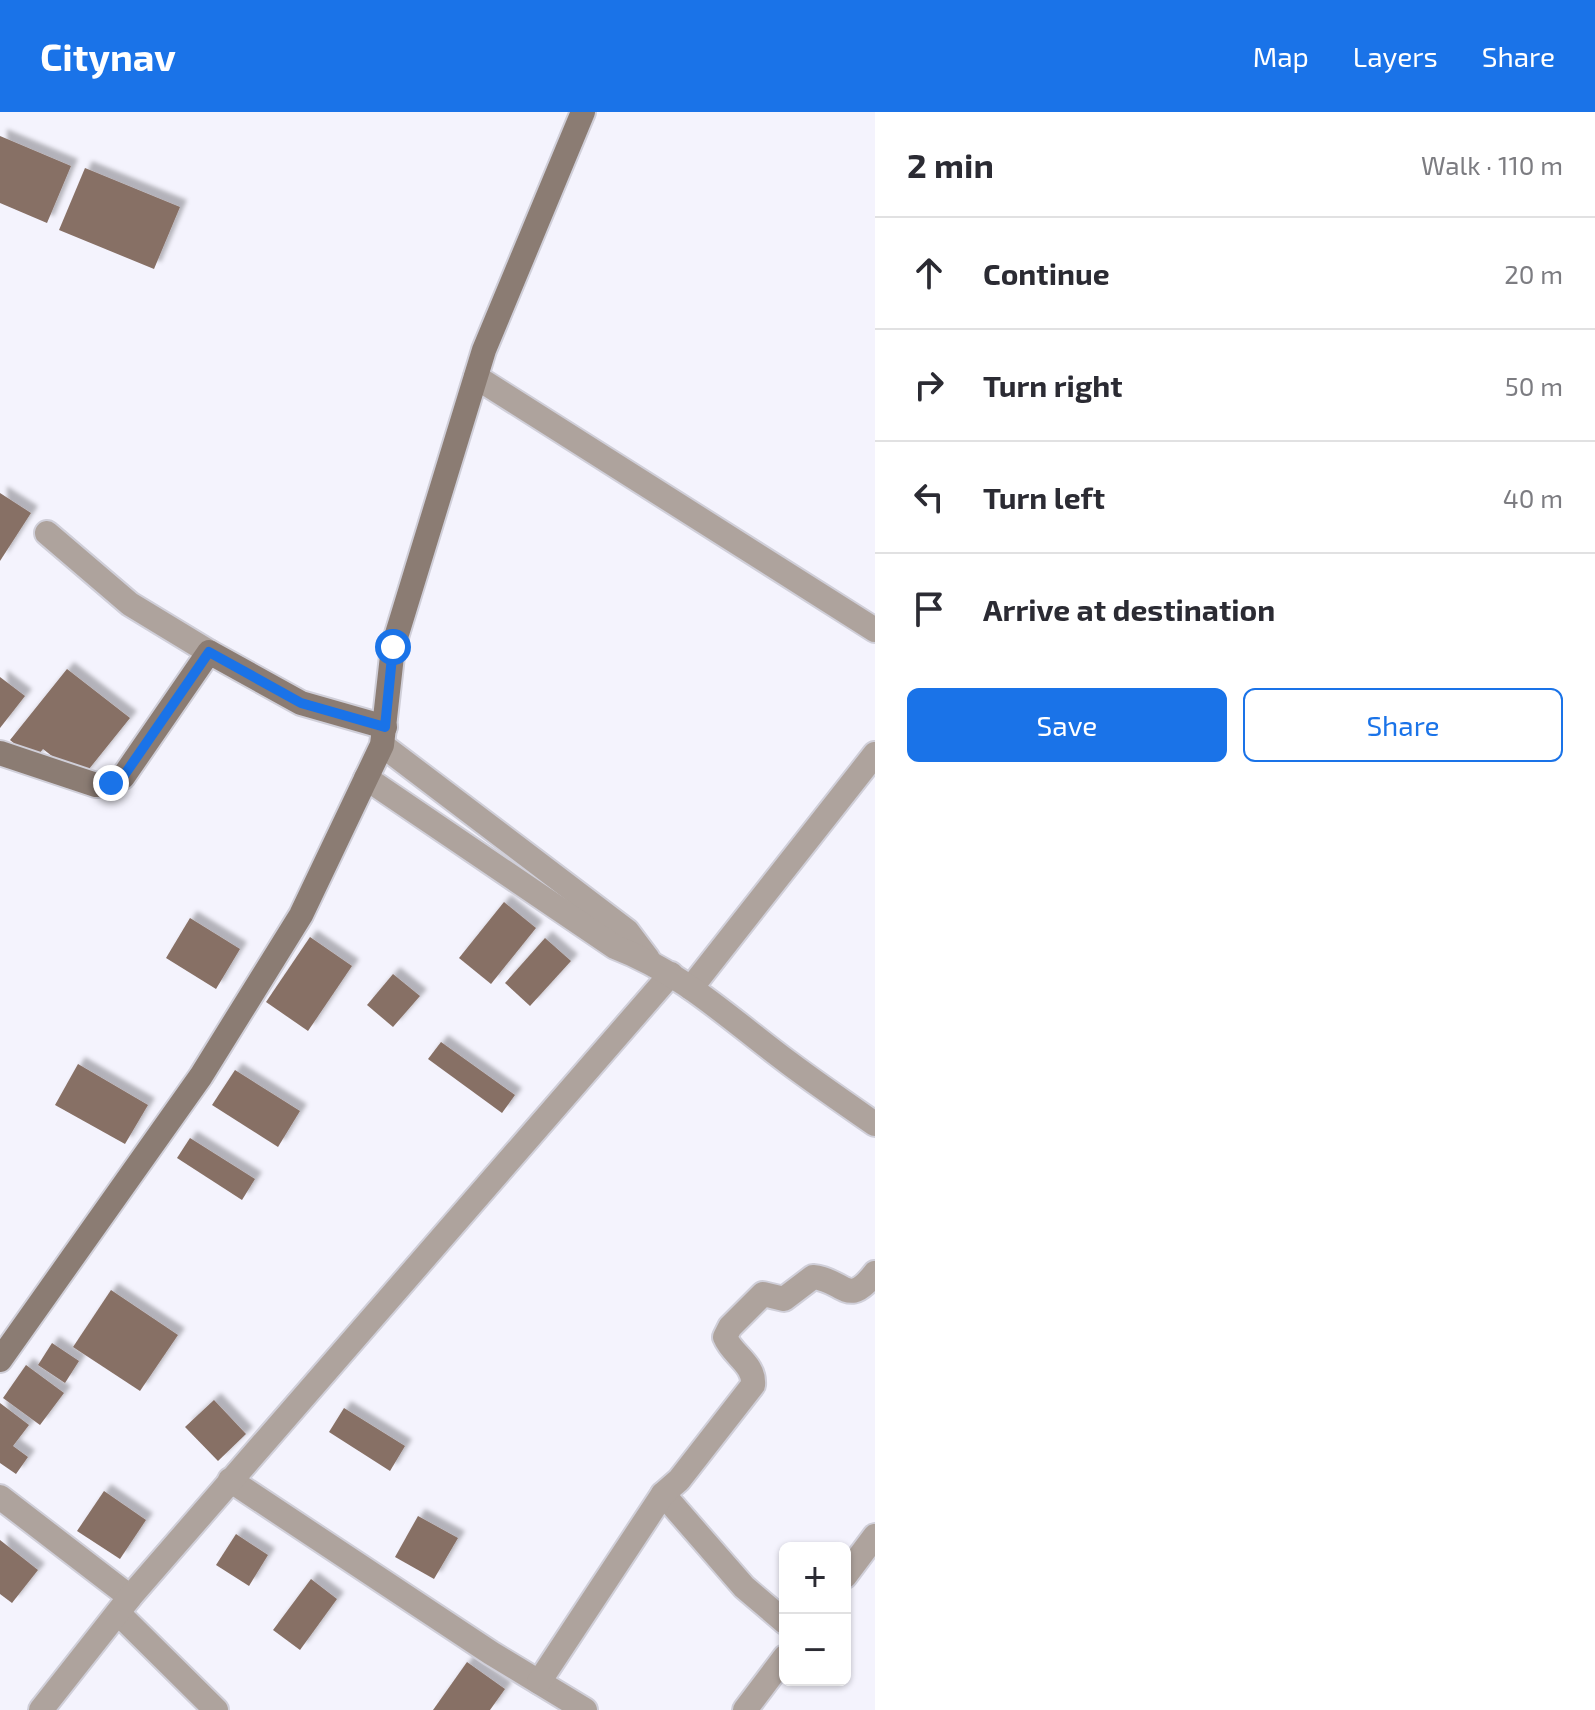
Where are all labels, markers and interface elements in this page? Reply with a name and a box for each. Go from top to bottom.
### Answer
text: Citynav [40,33,176,79]
text: Map [1253,39,1309,73]
text: Layers [1353,39,1438,73]
text: Share [1482,39,1555,73]
text: 2 min [907,144,994,185]
text: Walk · 110 m [1421,149,1563,180]
icon: ahead [907,251,951,295]
text: Continue [983,255,1110,291]
text: 20 m [1504,258,1563,289]
icon: right [907,363,951,407]
text: Turn right [983,367,1123,403]
text: 50 m [1505,370,1563,401]
icon: left [907,475,951,519]
text: Turn left [983,479,1105,515]
text: 40 m [1503,482,1563,513]
icon: arrive [907,587,951,631]
text: Arrive at destination [983,591,1275,627]
route start [375,629,411,665]
button: Save [907,688,1227,762]
button: Share [1243,688,1563,762]
route end [93,765,129,801]
map controls [779,1542,851,1686]
button: + [779,1542,851,1614]
button: − [779,1614,851,1686]

